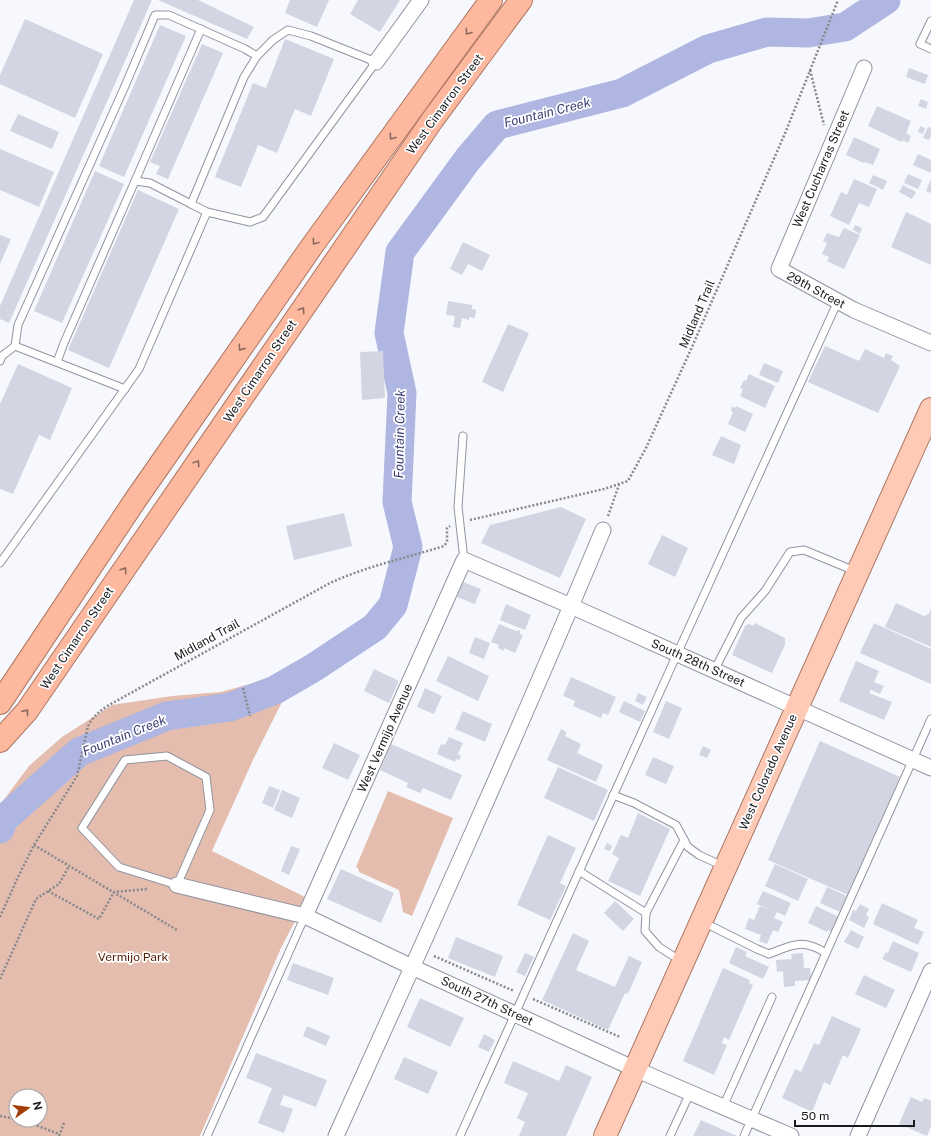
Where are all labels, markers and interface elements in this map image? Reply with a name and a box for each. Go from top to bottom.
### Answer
one-way arrow [466,27,473,34]
street label: West Cimarron Street [404,51,486,157]
water label: Fountain Creek [502,94,592,131]
street label: West Cucharras Street [790,108,852,230]
one-way arrow [390,132,397,139]
one-way arrow [313,237,320,244]
street label: 29th Street [784,269,848,311]
street label: Midland Trail [676,278,718,350]
one-way arrow [297,307,304,314]
street label: West Cimarron Street [221,317,300,425]
one-way arrow [239,344,246,351]
water label: Fountain Creek [391,389,408,479]
one-way arrow [192,460,200,467]
one-way arrow [119,568,126,575]
street label: West Cimarron Street [38,584,117,692]
street label: Midland Trail [172,616,242,664]
street label: South 28th Street [649,636,747,690]
street label: West Vermijo Avenue [355,681,415,794]
one-way arrow [21,709,28,717]
water label: Fountain Creek [80,712,168,759]
street label: West Colorado Avenue [736,712,800,832]
park label: Vermijo Park [98,950,169,964]
street label: South 27th Street [439,973,536,1029]
north arrow [8,1088,48,1128]
text: N [31,1100,45,1111]
scale bar [795,1102,914,1128]
text: 50 m [801,1109,829,1123]

